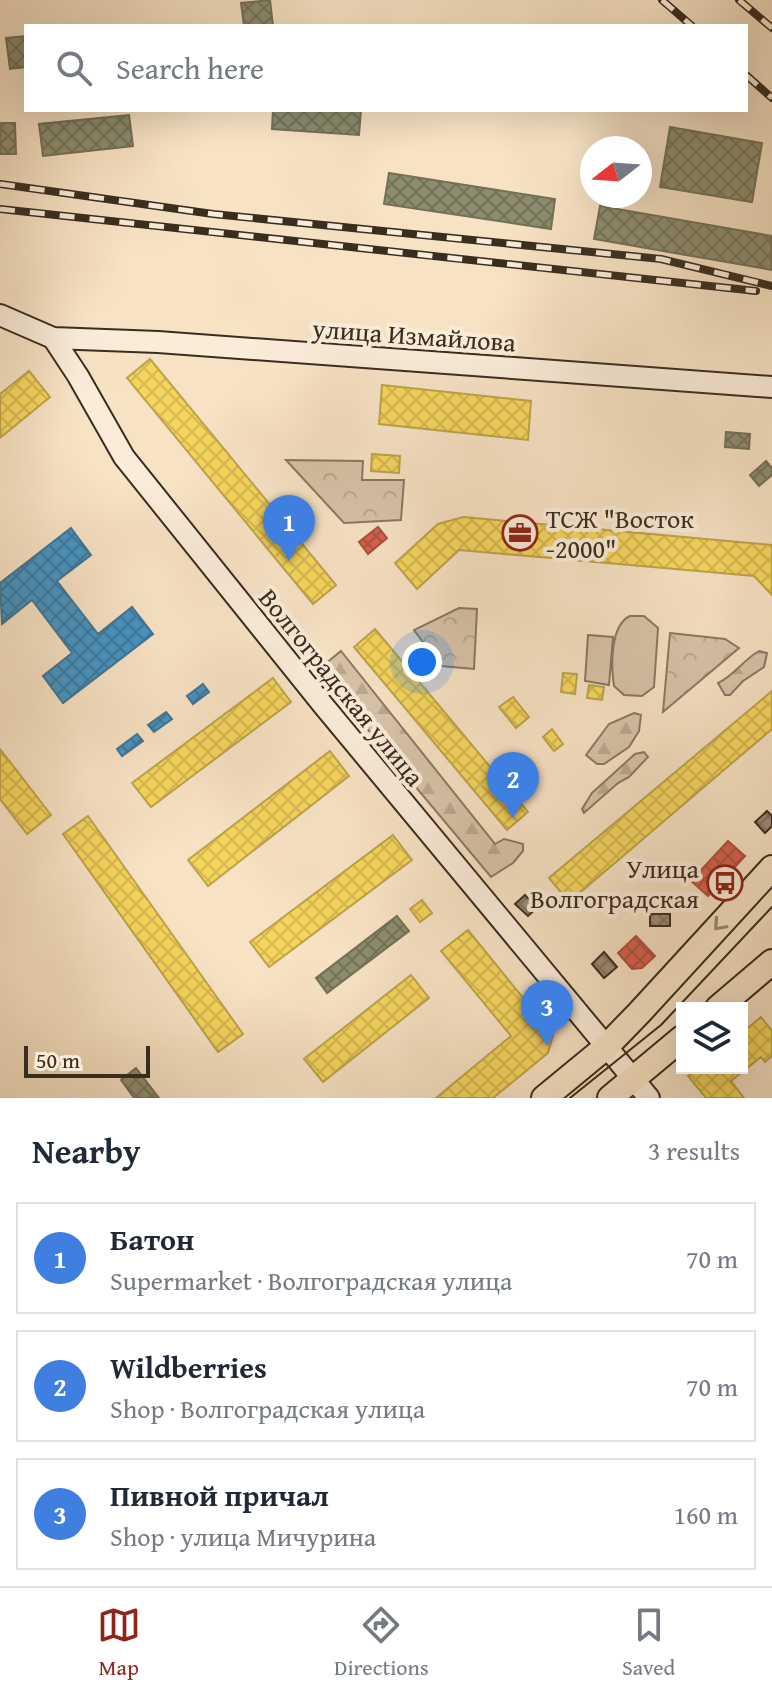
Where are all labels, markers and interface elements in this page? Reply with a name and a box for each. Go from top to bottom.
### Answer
search box [24,24,748,112]
icon: search [52,46,96,90]
text: Search here [116,46,264,90]
north arrow [580,136,652,208]
street label: улица Измайлова [310,308,518,362]
pin: 1 [263,495,315,561]
place label: ТСЖ "Восток -2000" [546,499,694,568]
office icon: ТСЖ "Восток -2000" [501,514,539,552]
street label: Волгоградская улица [250,580,435,795]
your location [402,642,442,682]
pin: 2 [487,752,539,818]
place label: Улица Волгоградская [530,849,700,918]
bus stop icon: Улица Волгоградская [706,864,744,902]
one-way arrow [715,916,729,931]
pin: 3 [521,980,573,1046]
map controls [676,1002,748,1074]
button: layers [676,1002,748,1074]
scale bar [24,1042,150,1078]
text: 50 m [36,1044,80,1076]
text: Nearby [32,1126,141,1175]
text: 3 results [648,1131,740,1170]
text: Батон [110,1217,194,1261]
text: 1 [53,1239,67,1278]
text: 70 m [686,1239,738,1278]
text: Supermarket · Волгоградская улица [110,1261,512,1300]
text: Wildberries [110,1345,267,1389]
text: 2 [53,1367,67,1406]
text: 70 m [686,1367,738,1406]
text: Shop · Волгоградская улица [110,1389,425,1428]
text: Пивной причал [110,1473,329,1517]
text: 3 [53,1495,67,1534]
text: 160 m [673,1495,738,1534]
text: Shop · улица Мичурина [110,1517,376,1556]
tab: Map [97,1603,141,1683]
tab: Directions [334,1603,429,1683]
tab: Saved [622,1603,675,1683]

